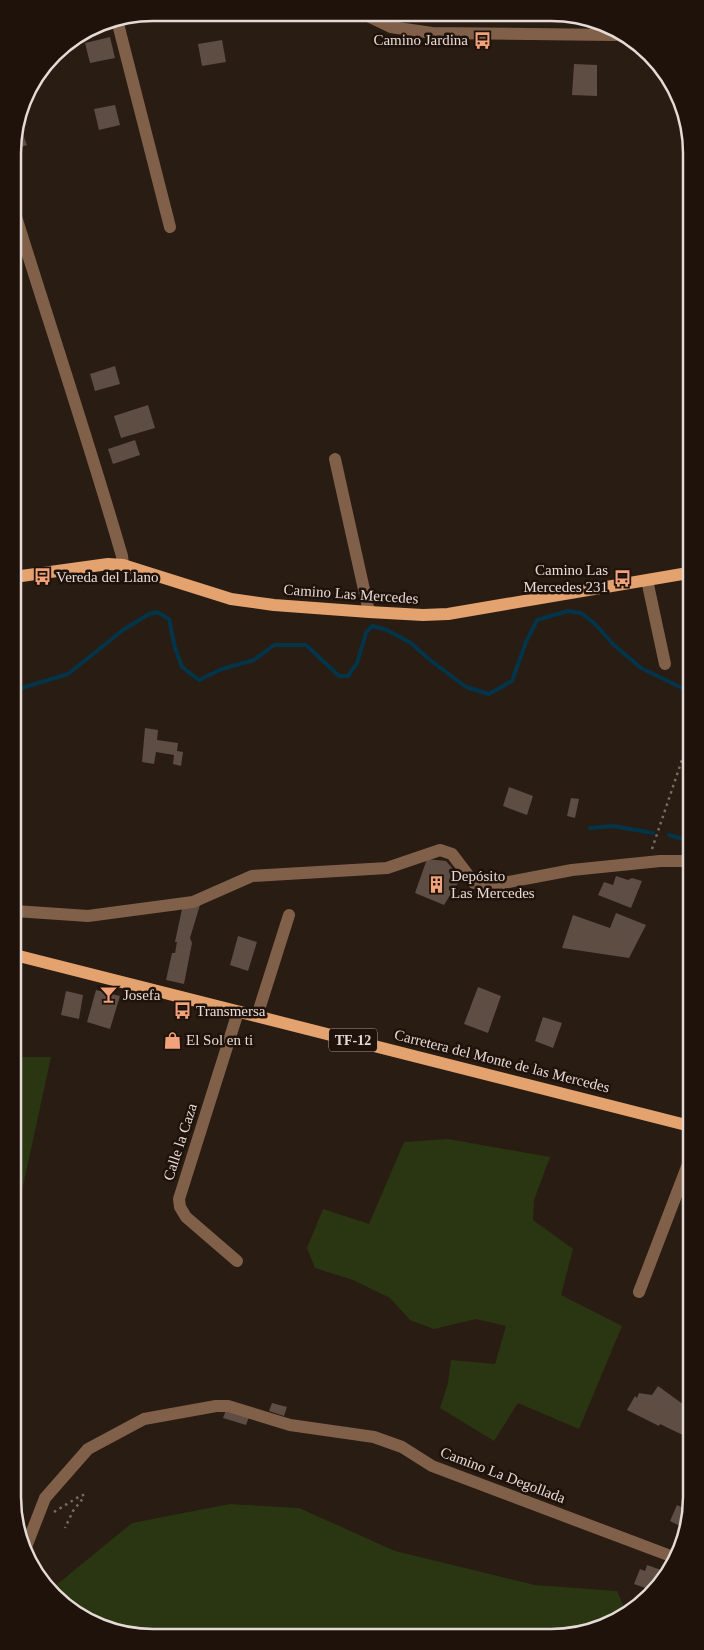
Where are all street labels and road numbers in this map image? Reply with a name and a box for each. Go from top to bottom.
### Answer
street label: Camino Las Mercedes [283,581,419,607]
street label: Carretera del Monte de las Mercedes [393,1026,611,1096]
road number: TF-12 [329,1028,377,1052]
street label: Calle la Caza [160,1101,200,1182]
street label: Camino La Degollada [438,1444,568,1506]

